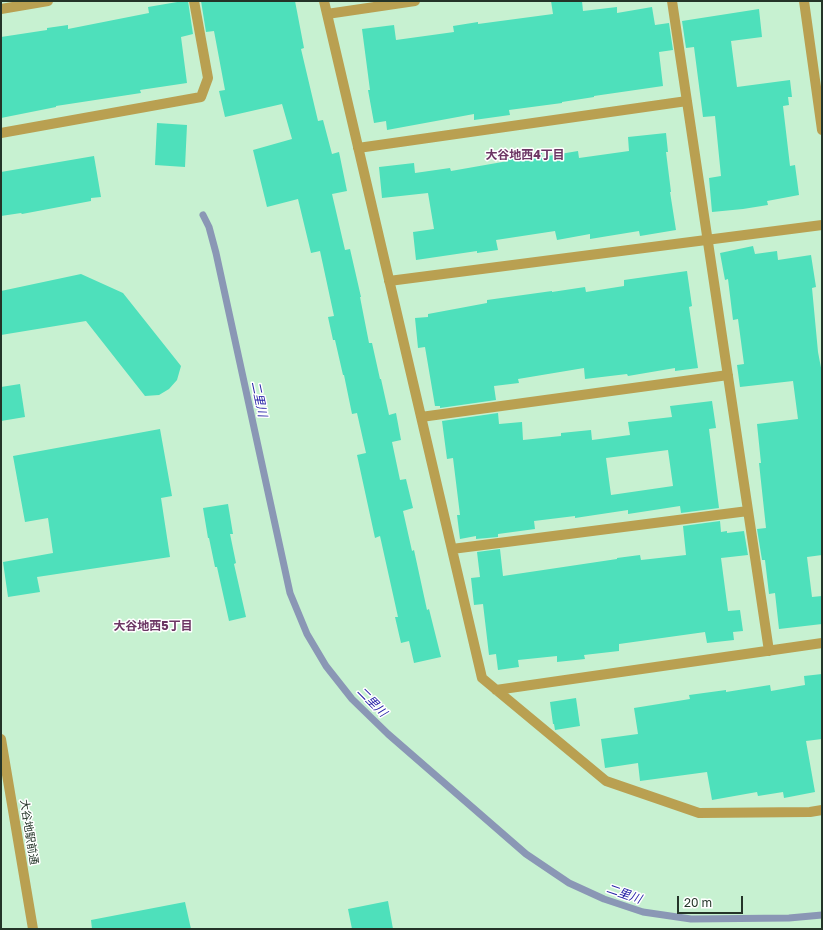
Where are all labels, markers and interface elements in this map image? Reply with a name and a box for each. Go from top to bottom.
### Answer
district label: 大谷地西4丁目 [485,148,565,162]
water label: 二里川 [248,380,270,418]
district label: 大谷地西5丁目 [113,619,193,633]
water label: 二里川 [354,684,390,720]
street label: 大谷地駅前通 [17,798,41,866]
water label: 二里川 [605,881,643,907]
scale bar [679,888,745,914]
text: 20 m [684,895,712,910]

